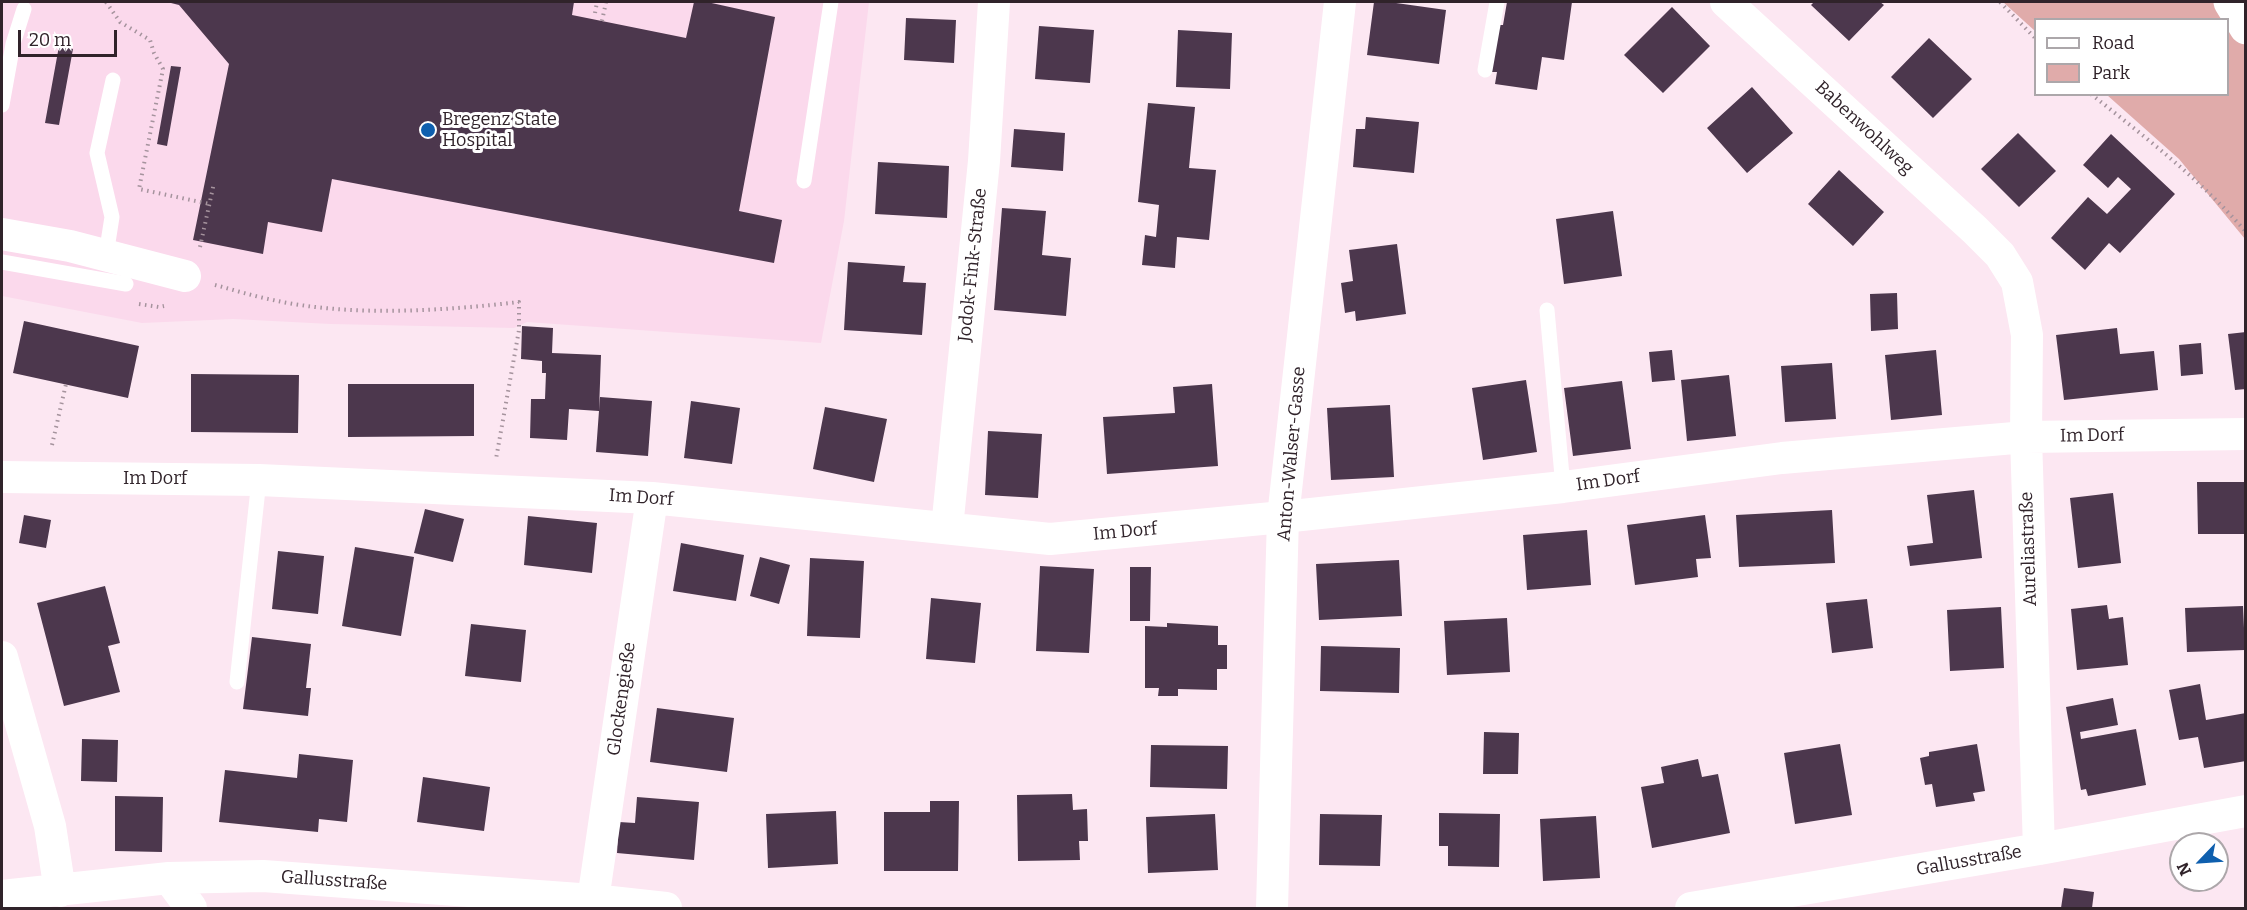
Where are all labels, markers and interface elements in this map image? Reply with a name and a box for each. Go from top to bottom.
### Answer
scale bar [21,18,120,56]
legend [2034,18,2229,96]
text: 20 m [29,29,71,51]
text: Road [2092,32,2134,54]
text: Park [2092,62,2130,84]
street label: Babenwohlweg [1810,77,1918,179]
place label: Bregenz State Hospital [442,109,557,152]
marker: Bregenz State Hospital [419,121,437,139]
street label: Jodok-Fink-Straße [954,187,992,343]
street label: Anton-Walser-Gasse [1274,366,1310,542]
street label: Im Dorf [2060,425,2124,447]
street label: Im Dorf [1575,466,1641,496]
street label: Im Dorf [123,468,187,490]
street label: Im Dorf [608,485,674,511]
street label: Aureliastraße [2016,491,2042,607]
street label: Im Dorf [1092,518,1158,546]
street label: Glockengieße [603,641,641,757]
north arrow [2169,832,2229,892]
street label: Gallusstraße [1915,841,2023,881]
text: N [2173,859,2195,879]
street label: Gallusstraße [280,867,388,895]

